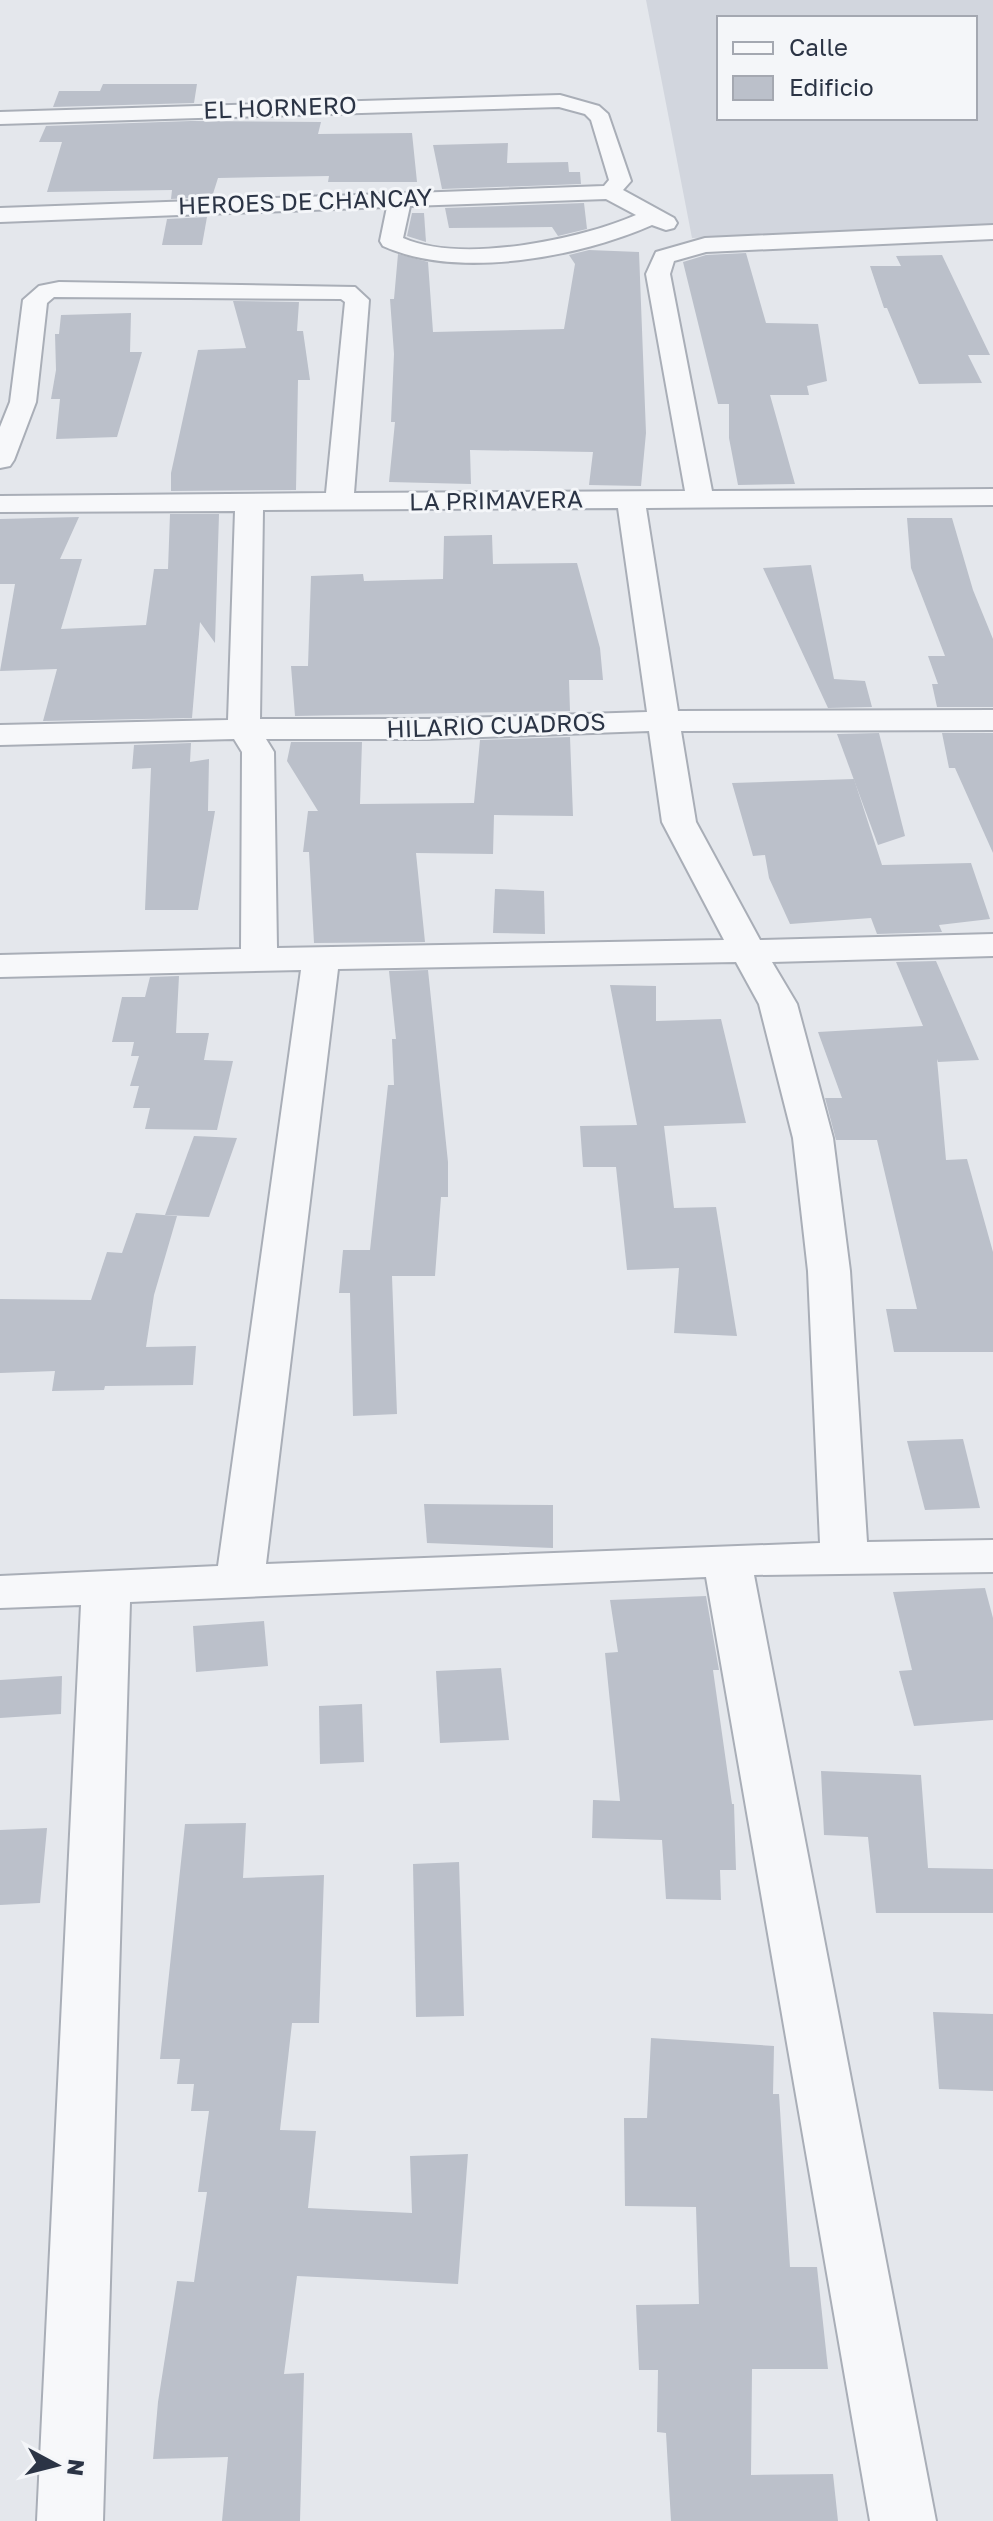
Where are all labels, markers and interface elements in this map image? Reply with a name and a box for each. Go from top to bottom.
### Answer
legend [717,16,977,120]
text: Calle [789,32,848,61]
text: Edificio [789,72,874,101]
street label: EL HORNERO [203,89,357,124]
street label: HEROES DE CHANCAY [177,182,433,219]
street label: LA PRIMAVERA [409,483,583,516]
street label: HILARIO CUADROS [386,706,606,743]
north arrow [16,2425,96,2505]
text: N [62,2458,91,2477]

